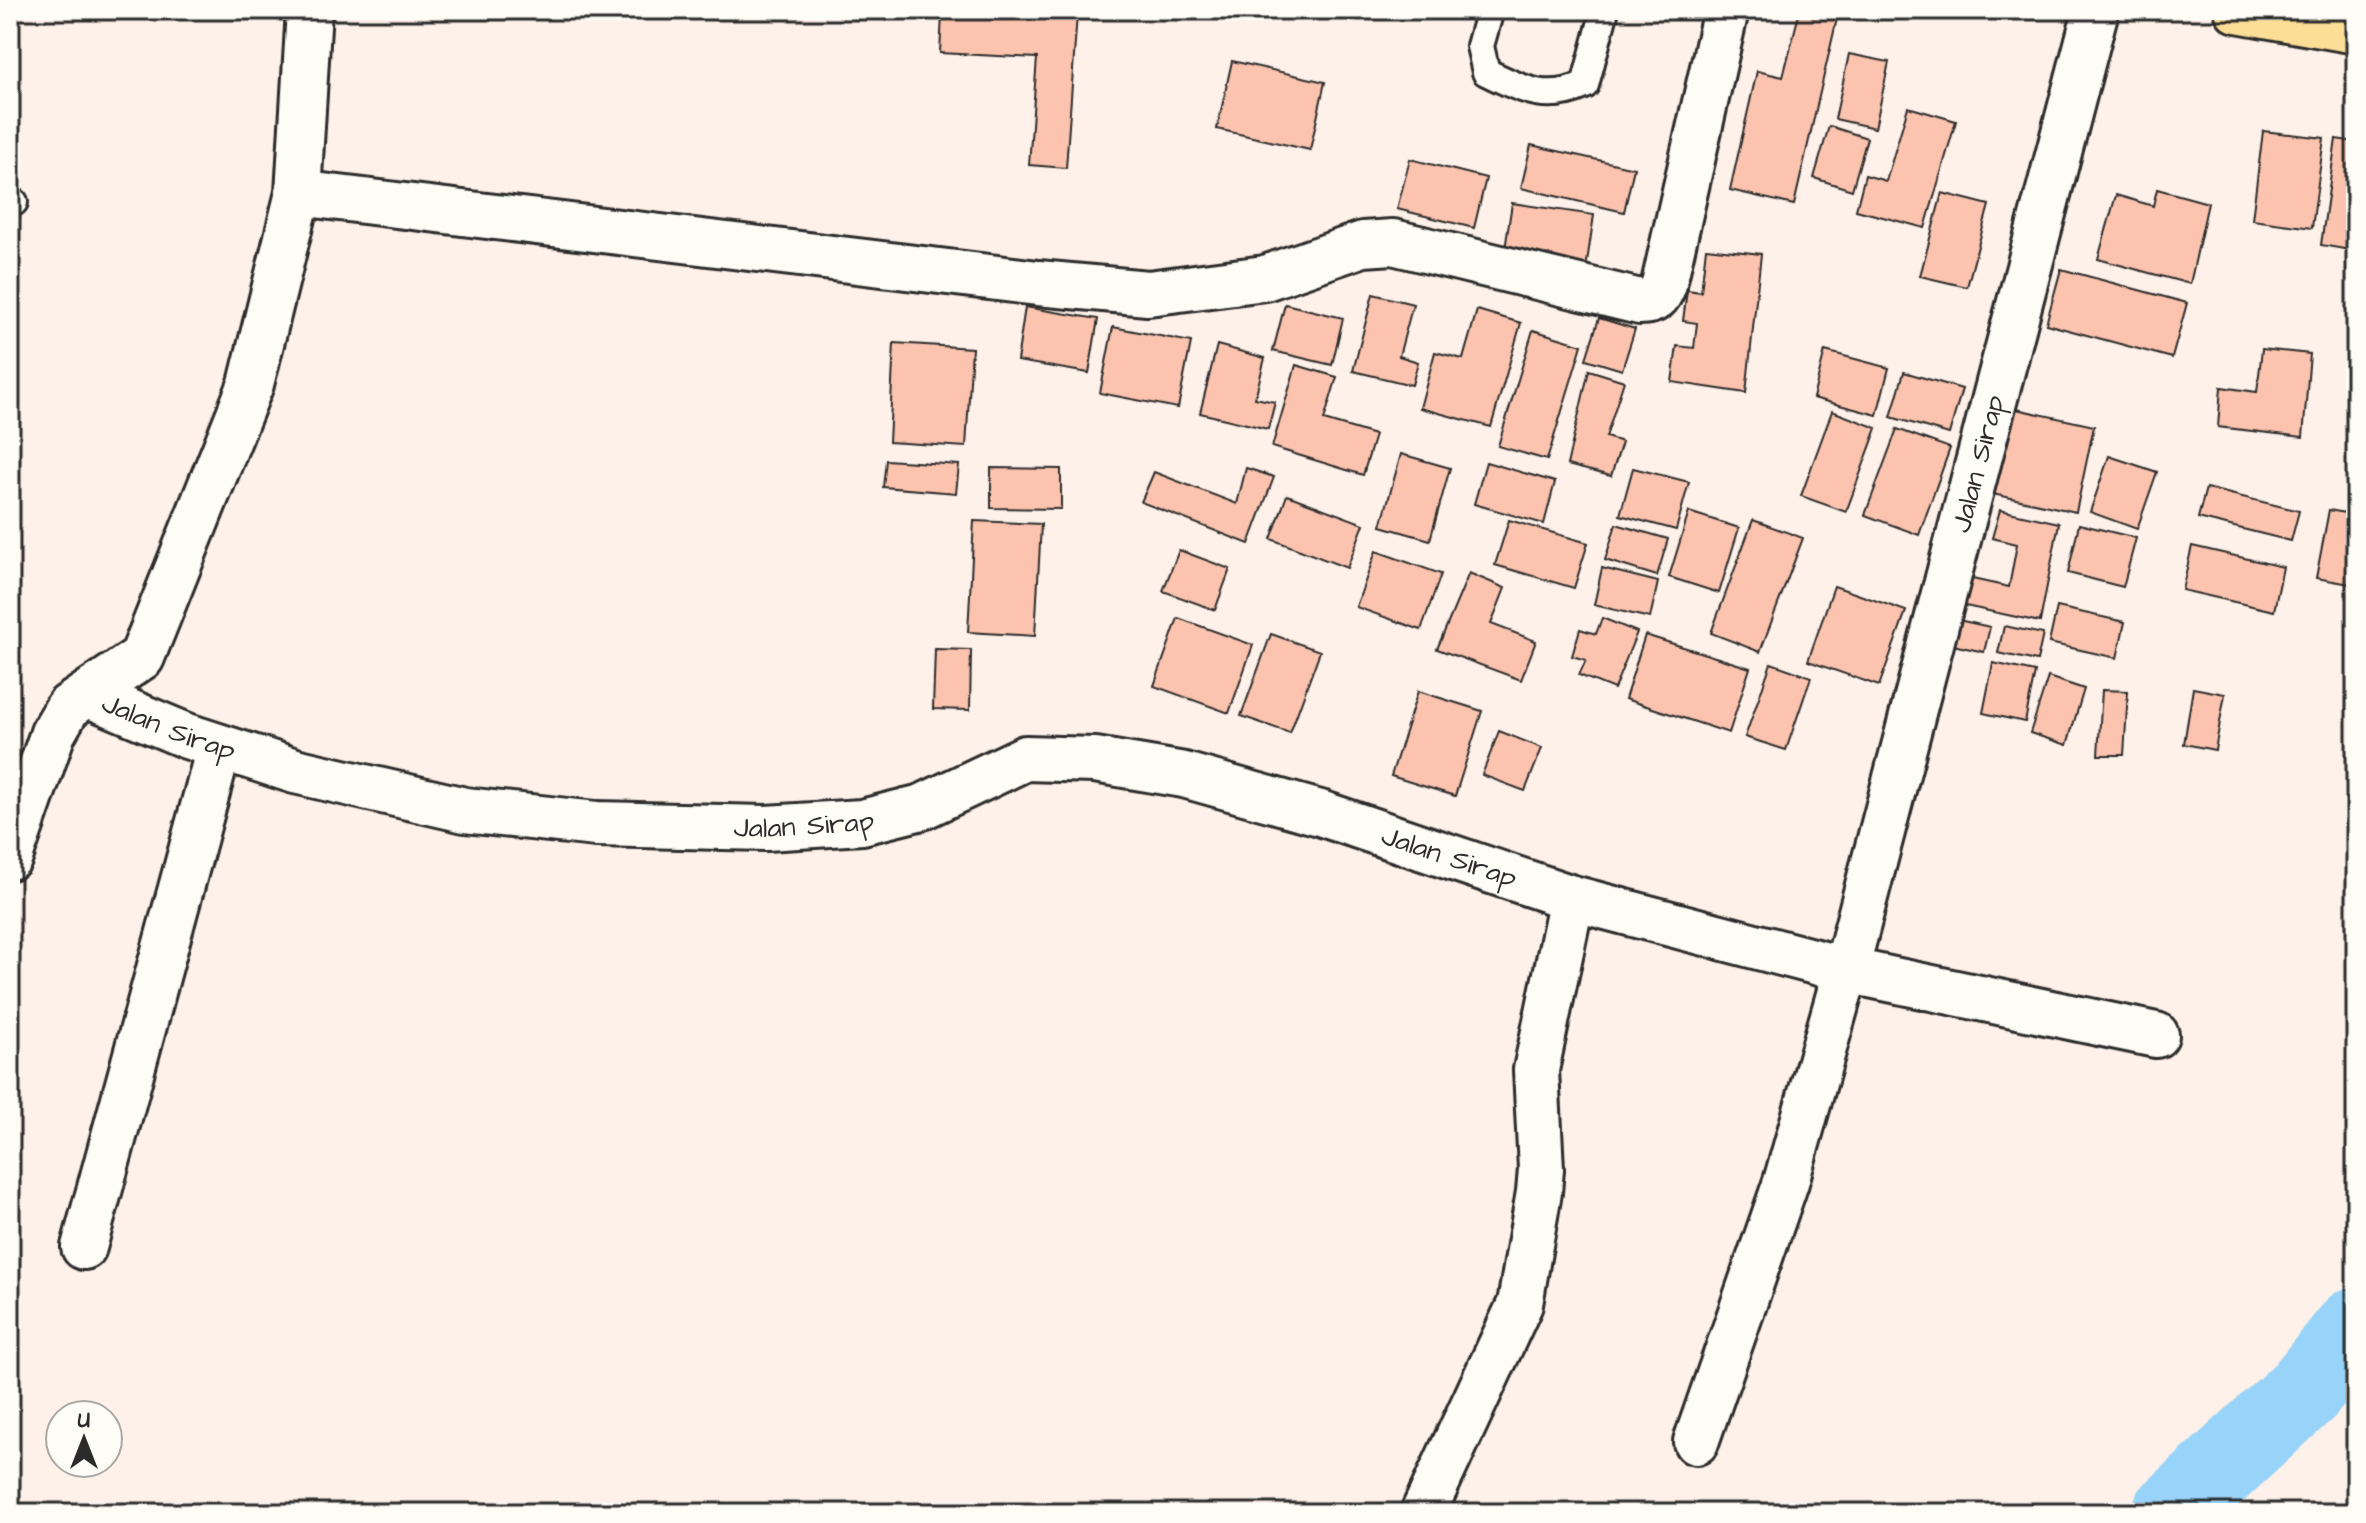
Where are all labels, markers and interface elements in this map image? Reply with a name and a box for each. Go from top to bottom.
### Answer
street label: Jalan Sirap [1941,391,2014,537]
street label: Jalan Sirap [96,683,241,770]
street label: Jalan Sirap [733,800,878,848]
street label: Jalan Sirap [1376,816,1522,898]
north arrow [44,1399,124,1479]
text: U [78,1405,90,1436]

